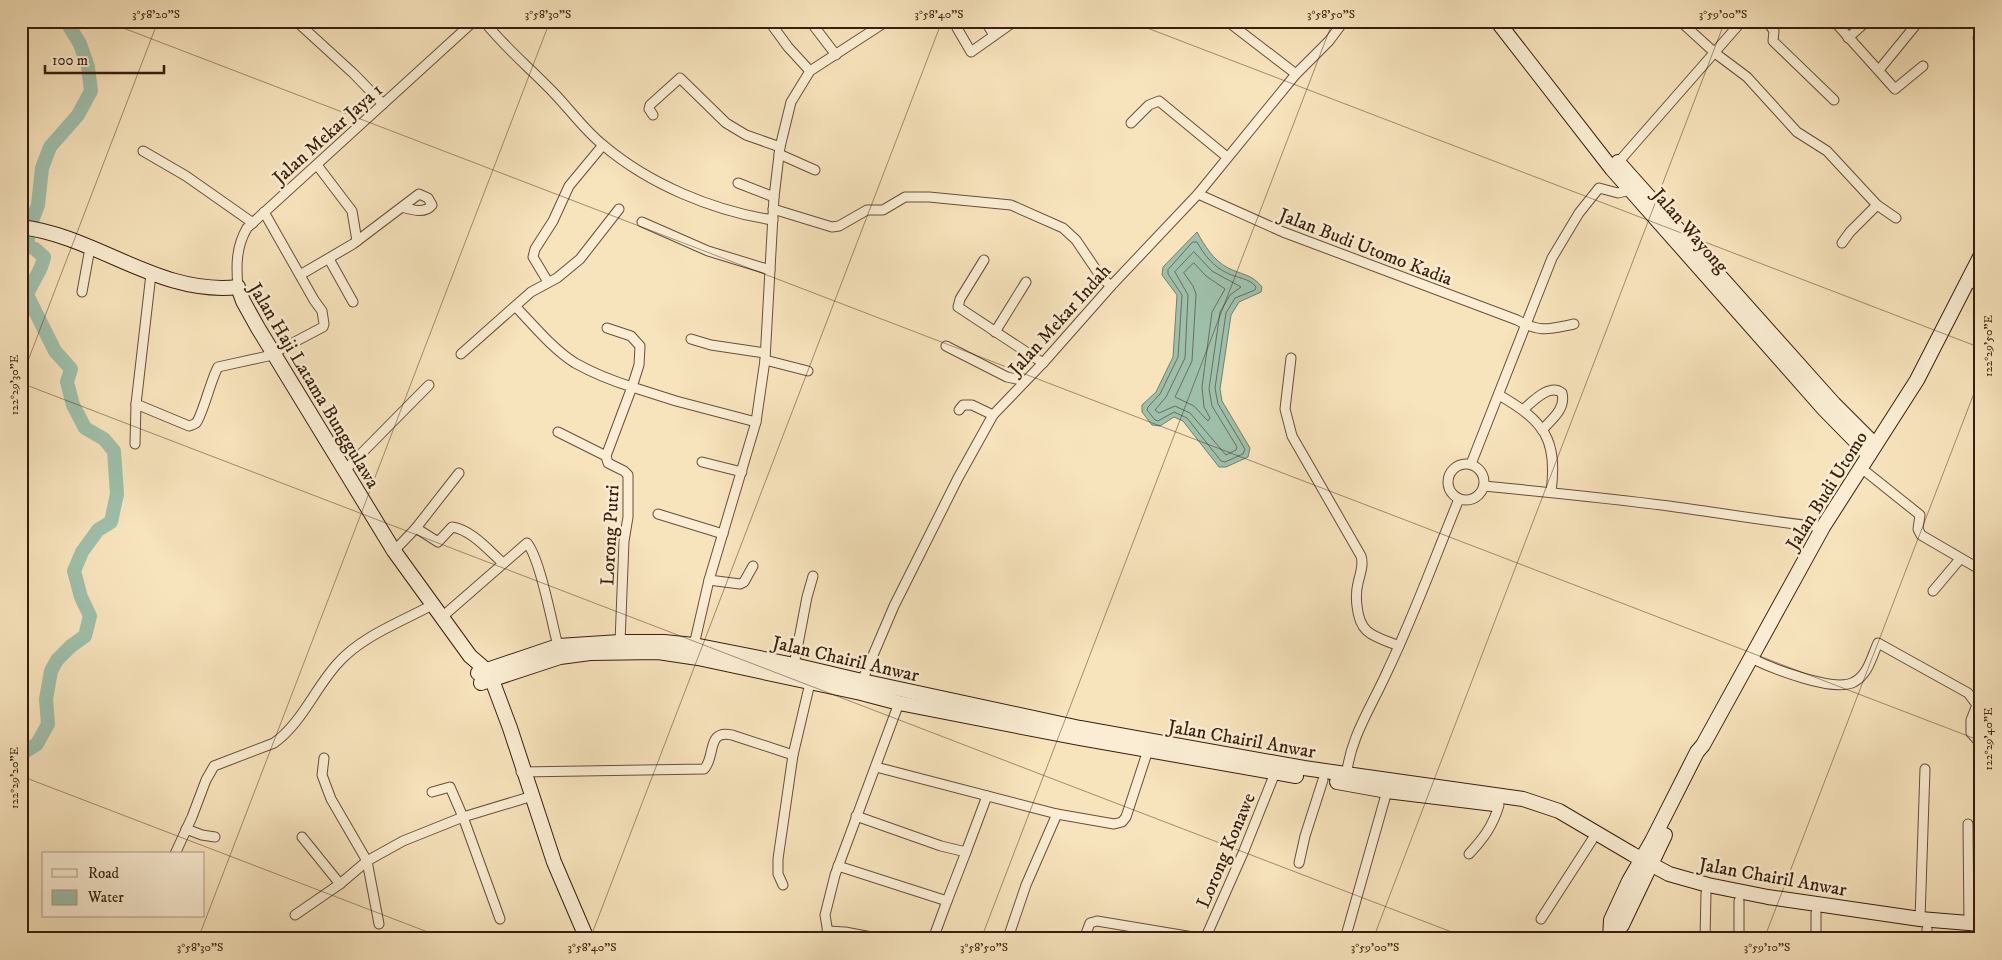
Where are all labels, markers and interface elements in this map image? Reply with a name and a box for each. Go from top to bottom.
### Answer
text: 3°58'20"S [132,7,180,22]
text: 3°58'30"S [525,7,571,22]
text: 3°58'40"S [915,7,963,22]
text: 3°58'50"S [1307,7,1355,22]
text: 3°59'00"S [1699,7,1747,22]
scale bar [45,42,164,74]
text: 100 m [52,51,88,70]
street label: Jalan Mekar Jaya 1 [267,79,388,191]
street label: Jalan Wayong [1646,182,1733,279]
street label: Jalan Budi Utomo Kadia [1274,203,1455,291]
street label: Jalan Mekar Indah [1003,260,1116,382]
street label: Jalan Haji Latama Bunggulawa [242,277,384,493]
text: 122°29'50"E [1981,315,1996,377]
text: 122°29'30"E [7,354,22,415]
street label: Jalan Budi Utomo [1780,427,1873,556]
street label: Lorong Putri [596,484,625,586]
street label: Jalan Chairil Anwar [768,631,921,687]
text: 122°29'40"E [1981,707,1996,770]
street label: Jalan Chairil Anwar [1164,715,1317,764]
text: 122°29'20"E [7,747,22,809]
street label: Lorong Konawe [1192,789,1261,912]
legend [42,852,205,918]
street label: Jalan Chairil Anwar [1695,853,1848,902]
text: Road [88,864,120,883]
text: Water [87,888,124,907]
text: 3°58'30"S [177,940,223,955]
text: 3°58'40"S [568,940,616,955]
text: 3°58'50"S [960,940,1008,955]
text: 3°59'00"S [1351,940,1399,955]
text: 3°59'10"S [1744,940,1790,955]

